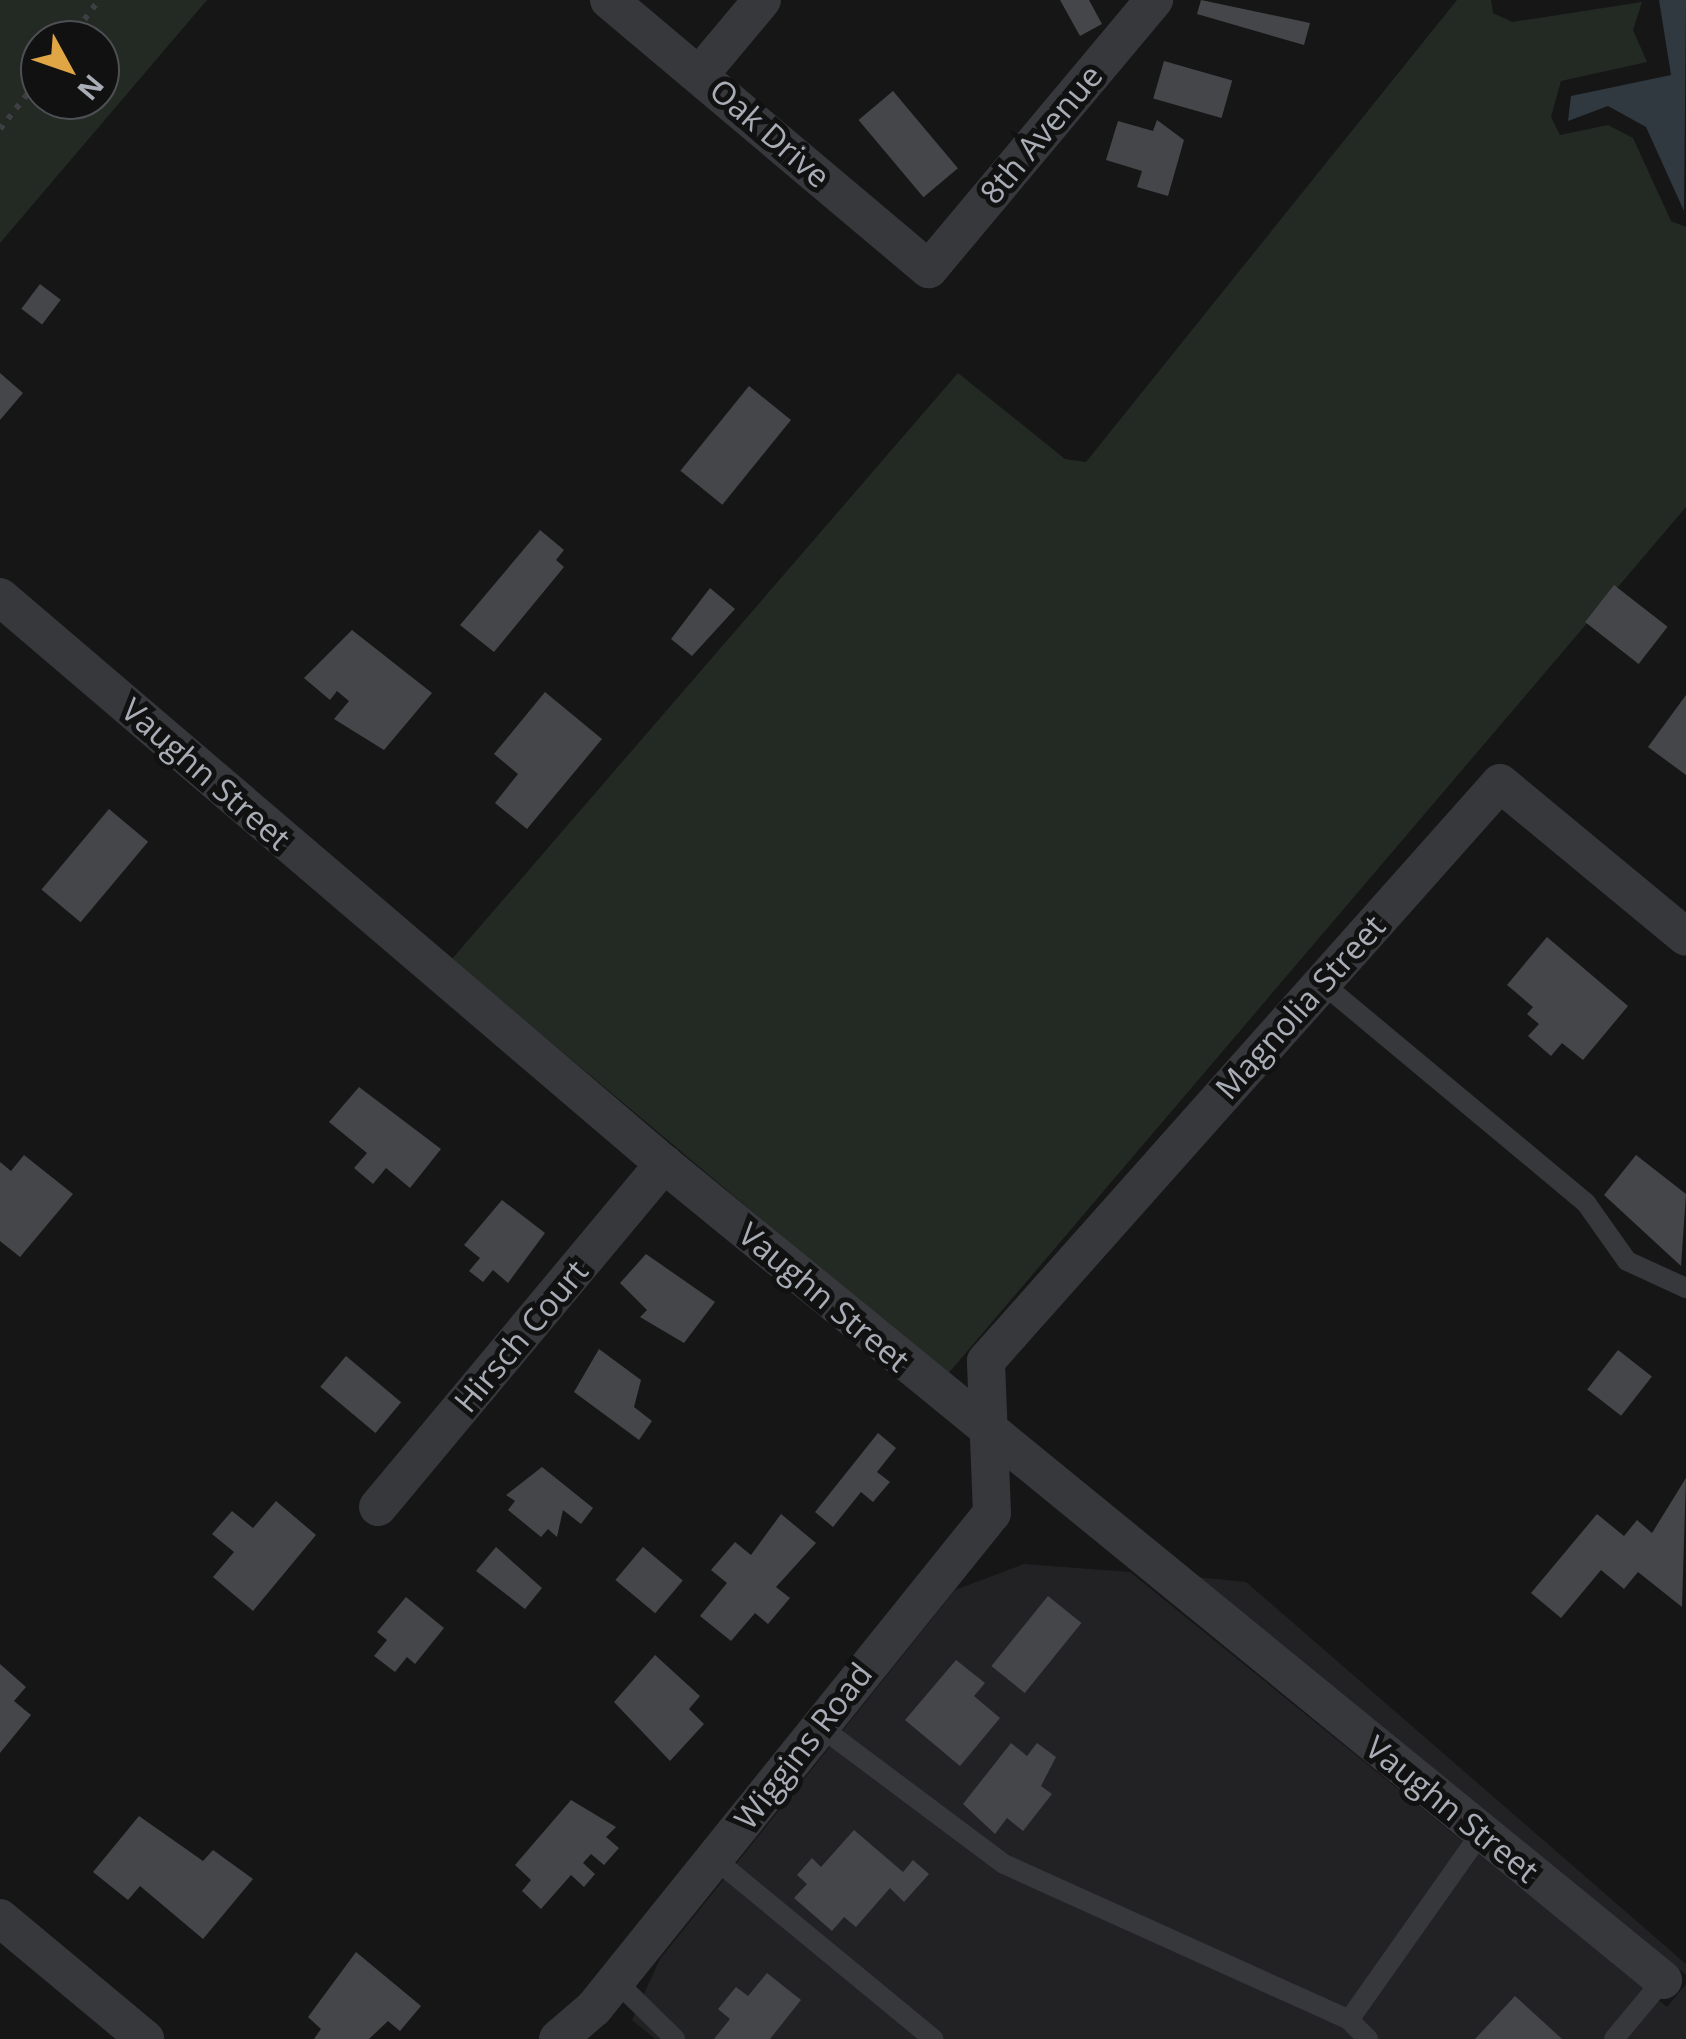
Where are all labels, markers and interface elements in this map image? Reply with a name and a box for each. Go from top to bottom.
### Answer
north arrow [20,20,120,120]
street label: 8th Avenue [972,57,1110,211]
text: N [70,67,113,109]
street label: Oak Drive [702,71,838,195]
street label: Vaughn Street [114,690,298,858]
street label: Magnolia Street [1207,907,1393,1107]
street label: Vaughn Street [731,1215,917,1379]
street label: Hirsch Court [446,1252,596,1420]
street label: Wiggins Road [726,1655,880,1837]
street label: Vaughn Street [1358,1728,1546,1890]

